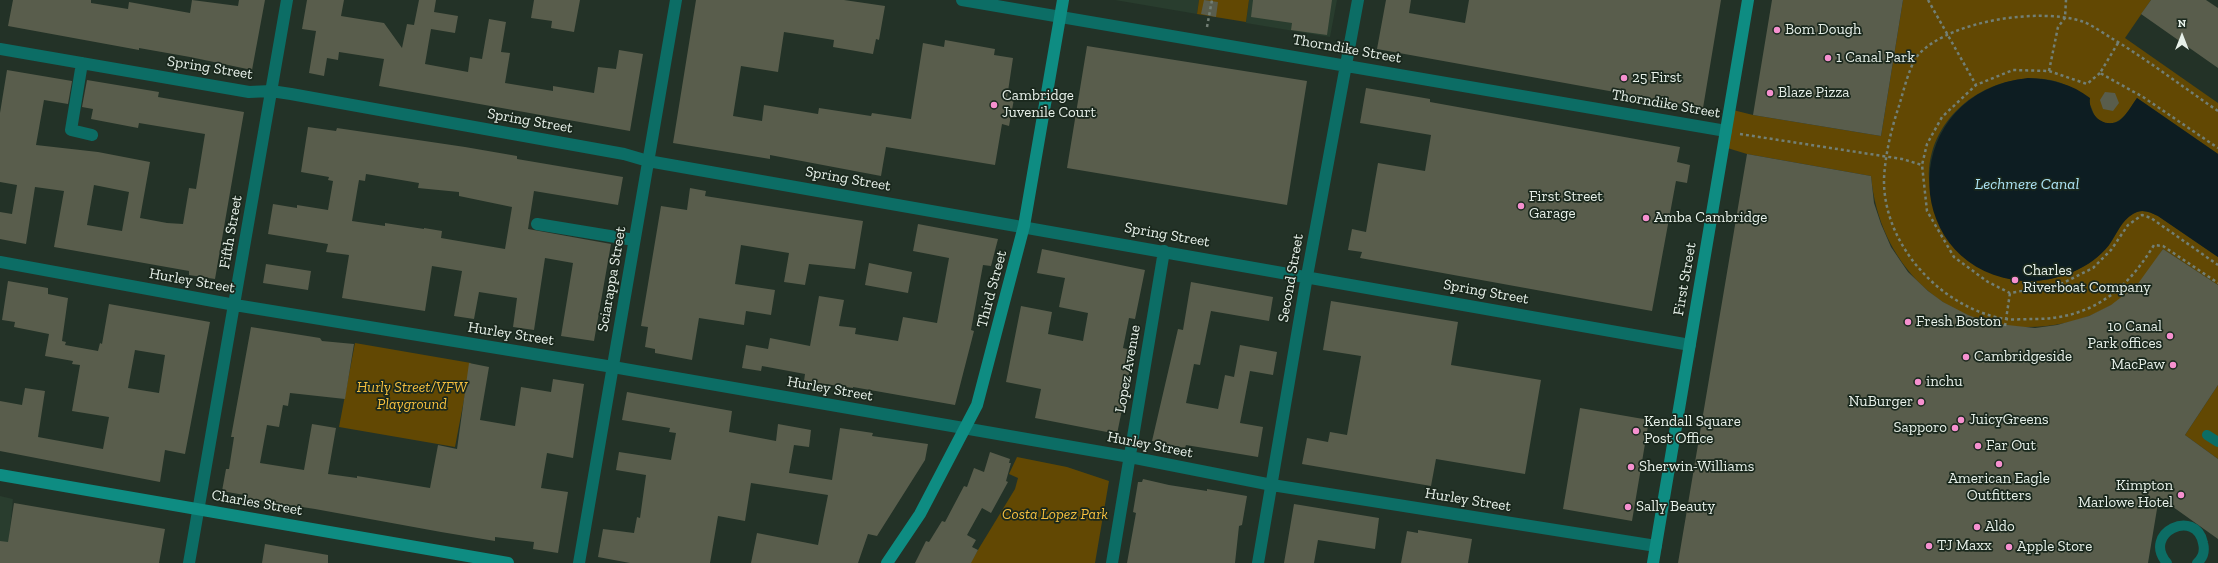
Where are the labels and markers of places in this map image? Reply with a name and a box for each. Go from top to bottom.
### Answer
place label: Bom Dough [1785,21,1861,39]
marker: Bom Dough [1772,25,1782,35]
place label: 1 Canal Park [1836,49,1915,67]
marker: 1 Canal Park [1823,53,1833,63]
place label: 25 First [1632,69,1682,87]
marker: 25 First [1619,73,1629,83]
place label: Blaze Pizza [1778,84,1850,102]
place label: Cambridge Juvenile Court [1002,87,1096,122]
marker: Blaze Pizza [1765,88,1775,98]
marker: Cambridge Juvenile Court [989,100,999,110]
place label: First Street Garage [1529,188,1603,223]
marker: First Street Garage [1516,201,1526,211]
place label: Amba Cambridge [1654,209,1767,227]
marker: Amba Cambridge [1641,213,1651,223]
place label: Charles Riverboat Company [2023,262,2151,297]
marker: Charles Riverboat Company [2010,275,2020,285]
place label: Fresh Boston [1916,313,2001,331]
marker: Fresh Boston [1903,317,1913,327]
place label: 10 Canal Park offices [2088,318,2162,353]
marker: 10 Canal Park offices [2165,331,2175,341]
place label: Cambridgeside [1974,348,2072,366]
marker: Cambridgeside [1961,352,1971,362]
place label: MacPaw [2111,356,2165,374]
marker: MacPaw [2168,360,2178,370]
place label: inchu [1926,373,1963,391]
marker: inchu [1913,377,1923,387]
place label: NuBurger [1848,393,1913,411]
marker: NuBurger [1916,397,1926,407]
place label: JuicyGreens [1969,411,2049,429]
place label: Kendall Square Post Office [1644,413,1741,448]
marker: JuicyGreens [1956,415,1966,425]
place label: Sapporo [1894,419,1947,437]
marker: Sapporo [1950,423,1960,433]
marker: Kendall Square Post Office [1631,426,1641,436]
place label: Far Out [1986,437,2036,455]
marker: Far Out [1973,441,1983,451]
place label: Sherwin-Williams [1639,458,1754,476]
marker: American Eagle Outfitters [1994,459,2004,469]
marker: Sherwin-Williams [1626,462,1636,472]
place label: American Eagle Outfitters [1948,470,2050,505]
place label: Kimpton Marlowe Hotel [2078,477,2173,512]
marker: Kimpton Marlowe Hotel [2176,490,2186,500]
place label: Sally Beauty [1636,498,1715,516]
marker: Sally Beauty [1623,502,1633,512]
place label: Aldo [1985,518,2015,536]
marker: Aldo [1972,522,1982,532]
place label: TJ Maxx [1937,537,1992,555]
place label: Apple Store [2017,538,2092,556]
marker: TJ Maxx [1924,541,1934,551]
marker: Apple Store [2004,542,2014,552]

